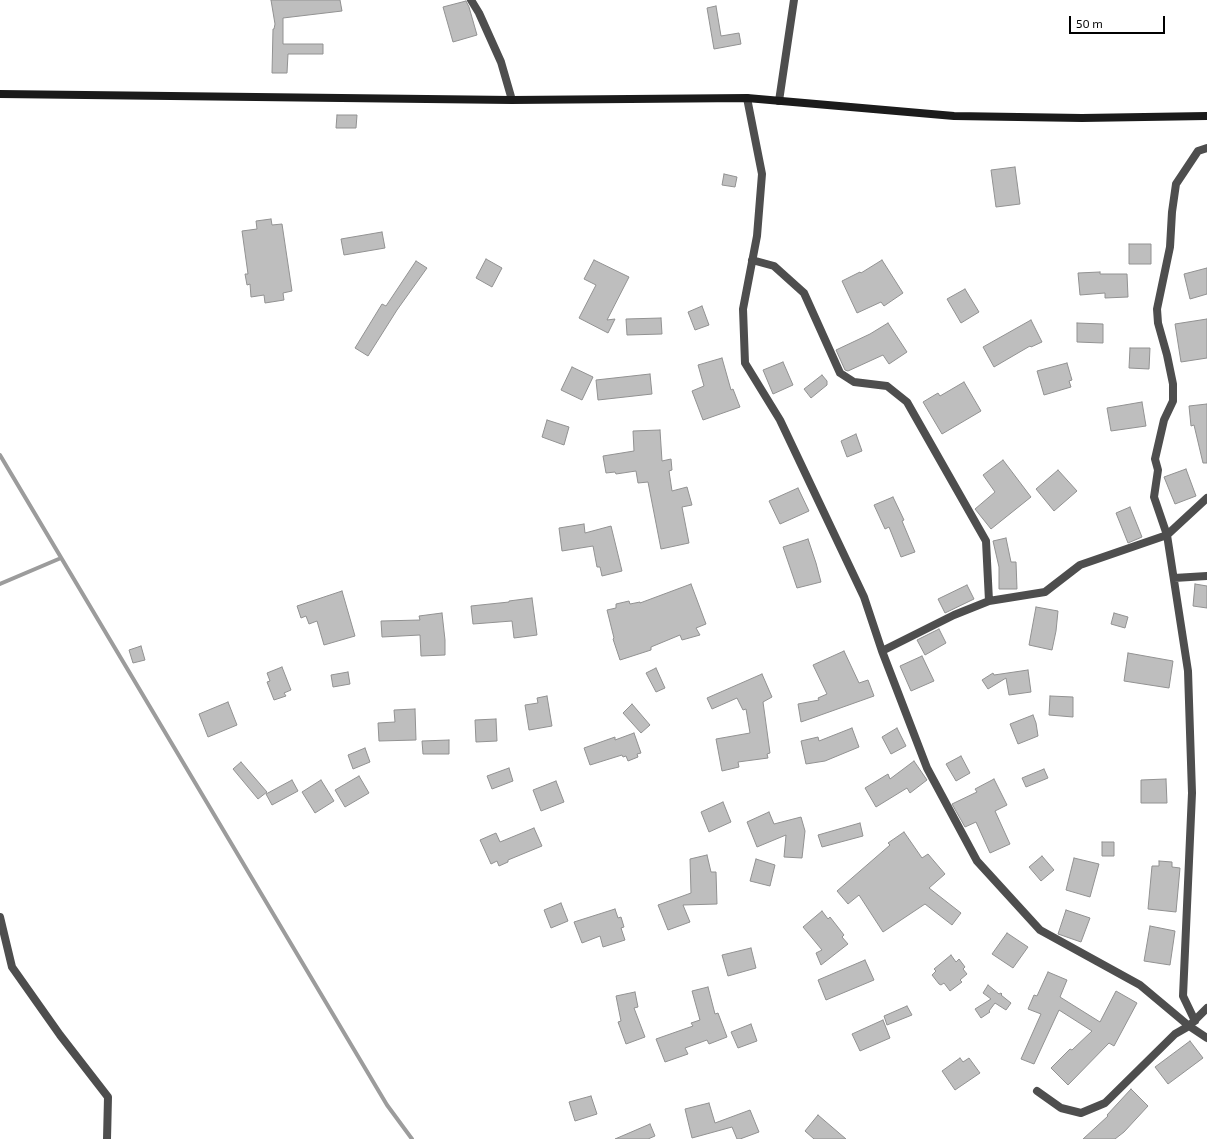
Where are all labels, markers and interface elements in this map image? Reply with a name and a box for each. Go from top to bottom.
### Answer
scale bar [1071,8,1167,34]
text: 50 m [1076,16,1103,30]

